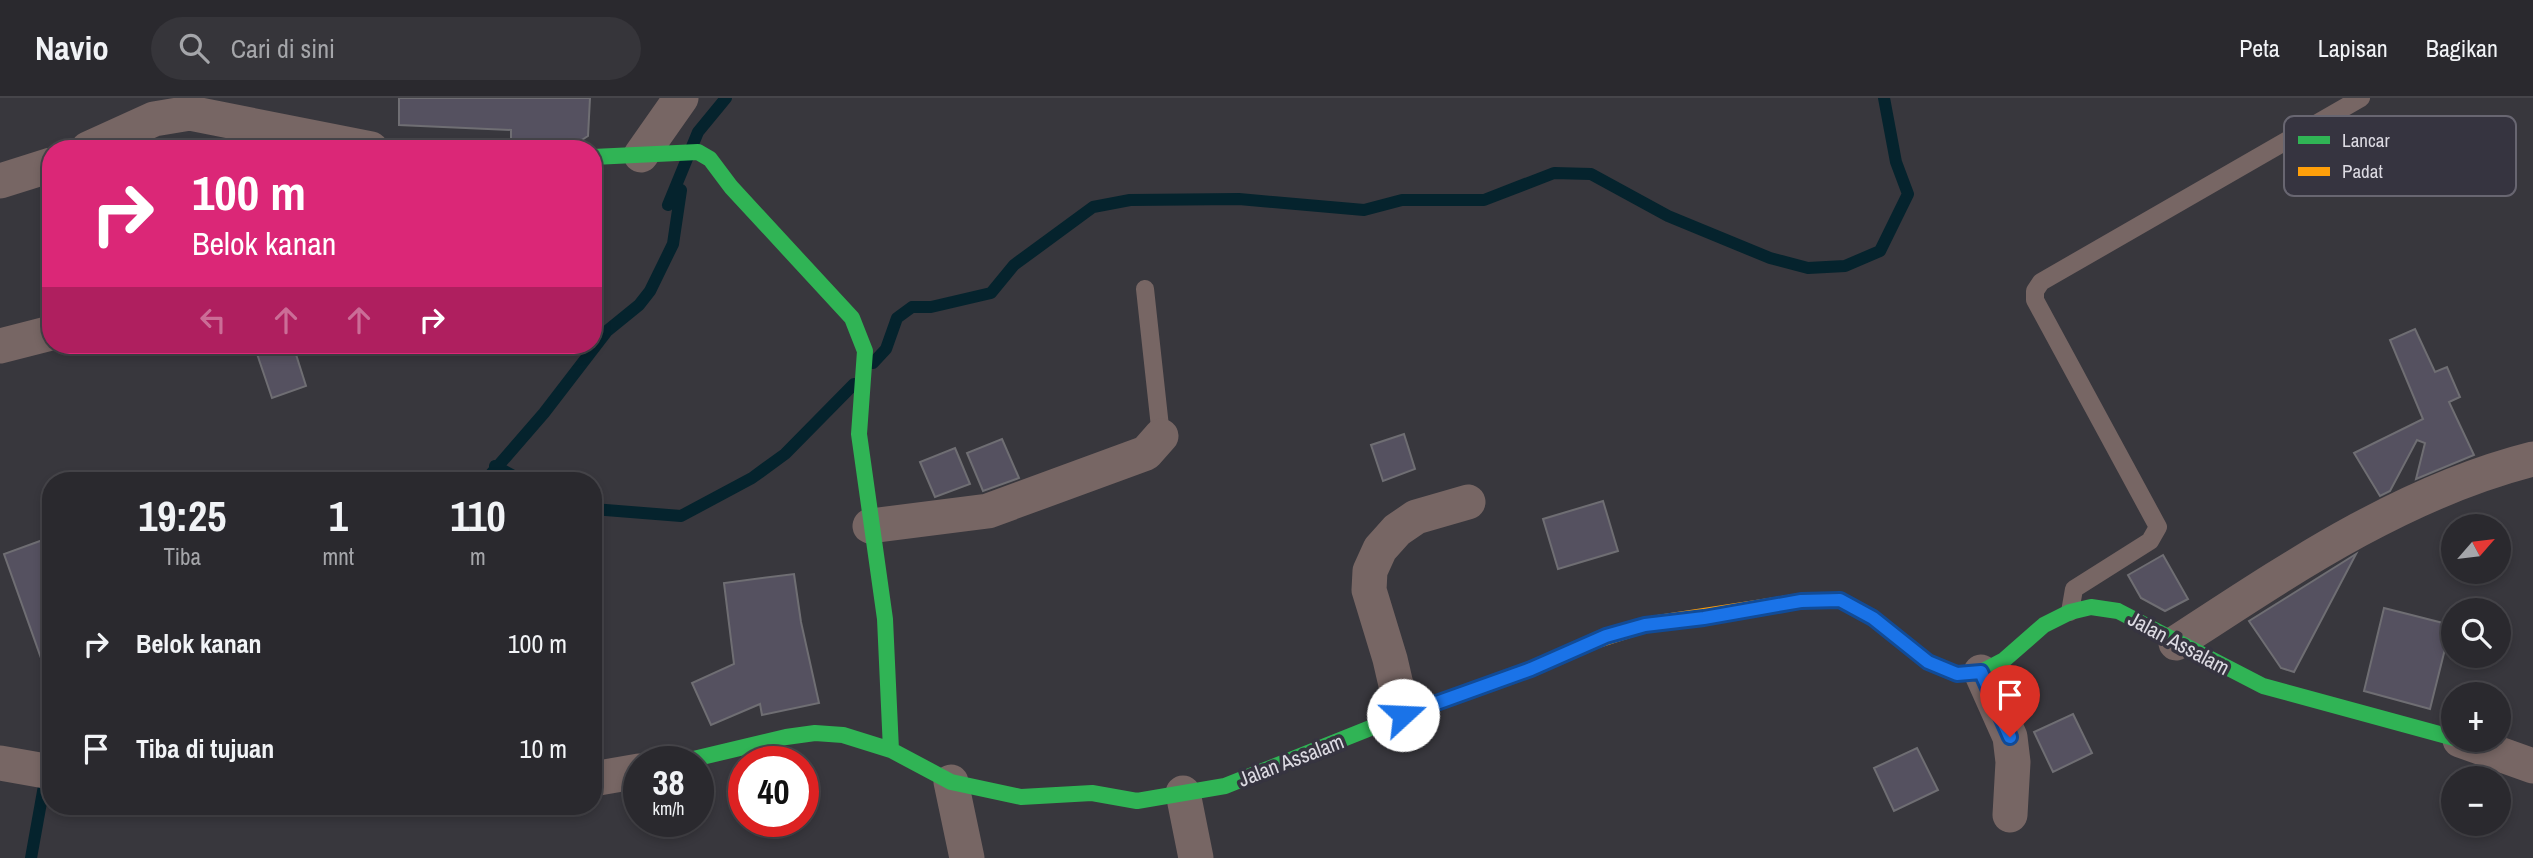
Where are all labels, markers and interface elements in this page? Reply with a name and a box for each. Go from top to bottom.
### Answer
search box [151,17,641,80]
text: Navio [35,26,109,70]
icon: search [175,29,213,67]
text: Cari di sini [231,31,335,66]
text: Peta [2239,32,2280,64]
text: Lapisan [2318,32,2388,64]
text: Bagikan [2426,32,2498,64]
legend [2284,116,2516,196]
text: Lancar [2342,127,2390,153]
text: Padat [2342,158,2383,184]
text: 100 m [192,159,306,225]
icon: right [77,168,168,259]
text: Belok kanan [192,222,336,265]
icon: left [194,301,232,339]
icon: ahead [267,301,305,339]
icon: ahead [340,301,378,339]
icon: right [413,301,451,339]
text: 19:25 [138,488,226,544]
text: 1 [329,488,348,544]
text: 110 [450,488,506,544]
north arrow [2441,514,2511,584]
map controls [2441,514,2511,836]
text: Tiba [164,541,201,572]
text: mnt [323,541,354,572]
text: m [470,541,486,572]
button: search [2441,598,2511,668]
street label: Jalan Assalam [2123,604,2235,682]
icon: right [77,625,115,663]
text: Belok kanan [136,626,262,661]
text: 100 m [508,626,567,661]
pin [1980,665,2040,737]
icon: arrive [1991,676,2029,714]
position arrow [1366,678,1440,752]
button: + [2441,682,2511,752]
street label: Jalan Assalam [1234,727,1348,793]
icon: arrive [77,730,115,768]
text: Tiba di tujuan [136,731,274,766]
text: 10 m [520,731,567,766]
speed limit sign: 40 [728,746,819,837]
text: 38 [653,759,684,806]
button: − [2441,766,2511,836]
text: km/h [653,796,685,821]

